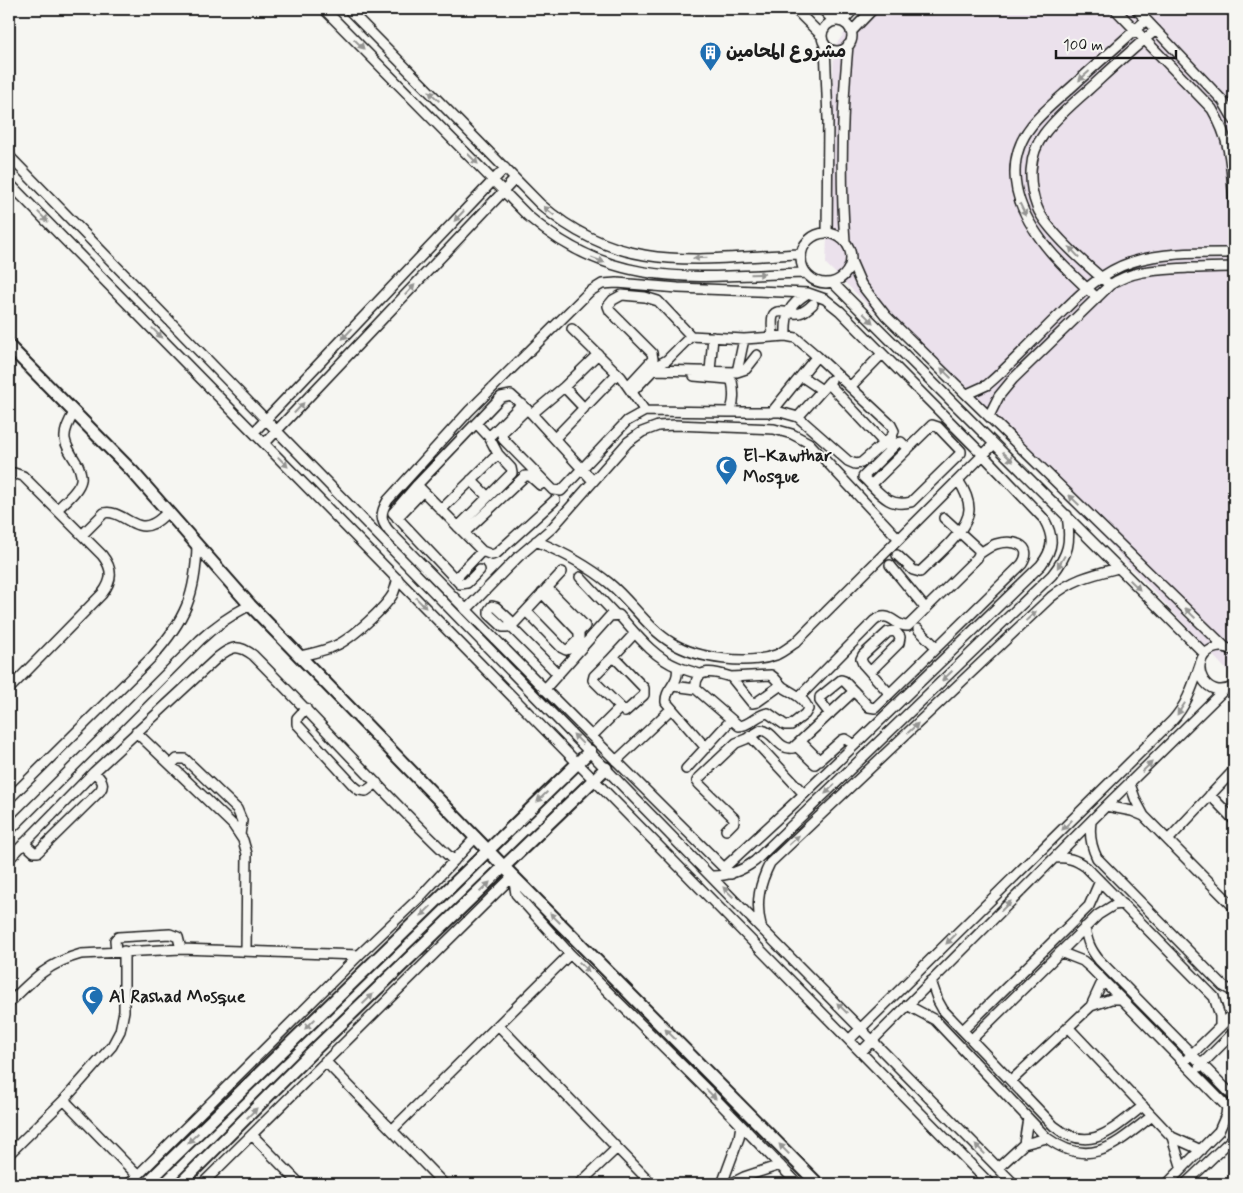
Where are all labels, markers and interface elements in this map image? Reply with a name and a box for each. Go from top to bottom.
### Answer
scale bar [1056,28,1176,60]
text: 100 m [1063,36,1103,56]
one-way arrow [352,37,364,49]
building icon: مشروع المحامين [698,40,722,71]
place label: مشروع المحامين [726,40,846,64]
one-way arrow [1079,70,1091,82]
one-way arrow [428,90,440,102]
one-way arrow [466,153,478,165]
one-way arrow [1020,203,1028,217]
one-way arrow [543,205,555,217]
one-way arrow [453,210,465,222]
one-way arrow [37,211,49,223]
one-way arrow [1068,246,1080,258]
one-way arrow [691,255,707,263]
one-way arrow [591,256,606,264]
one-way arrow [751,270,767,278]
one-way arrow [404,284,416,296]
one-way arrow [862,311,874,323]
one-way arrow [151,327,163,339]
one-way arrow [341,328,353,340]
one-way arrow [940,367,952,379]
one-way arrow [293,402,305,414]
place label: El-Kawthar Mosque [743,444,832,489]
one-way arrow [1002,451,1014,463]
mosque icon: El-Kawthar Mosque [715,454,739,485]
one-way arrow [277,455,289,467]
one-way arrow [1068,494,1080,506]
one-way arrow [1057,555,1066,568]
one-way arrow [1129,578,1141,590]
one-way arrow [415,597,427,609]
one-way arrow [1185,607,1197,619]
one-way arrow [1024,610,1036,622]
one-way arrow [941,670,953,682]
one-way arrow [1176,703,1186,716]
one-way arrow [906,722,918,734]
one-way arrow [572,733,584,745]
one-way arrow [1141,762,1153,774]
one-way arrow [824,783,836,795]
one-way arrow [537,791,549,803]
one-way arrow [1061,819,1073,831]
one-way arrow [788,834,800,846]
one-way arrow [479,881,491,893]
one-way arrow [722,886,734,898]
one-way arrow [1000,900,1012,912]
one-way arrow [420,904,432,916]
one-way arrow [549,912,561,924]
one-way arrow [945,933,957,945]
one-way arrow [577,961,589,973]
mosque icon: Al Rashad Mosque [81,985,105,1016]
place label: Al Rashad Mosque [109,985,246,1009]
one-way arrow [362,993,374,1005]
one-way arrow [836,1003,848,1015]
one-way arrow [304,1018,316,1030]
one-way arrow [664,1028,676,1040]
one-way arrow [705,1088,717,1100]
one-way arrow [246,1107,258,1119]
one-way arrow [188,1132,200,1144]
one-way arrow [778,1144,790,1156]
one-way arrow [974,1144,986,1156]

